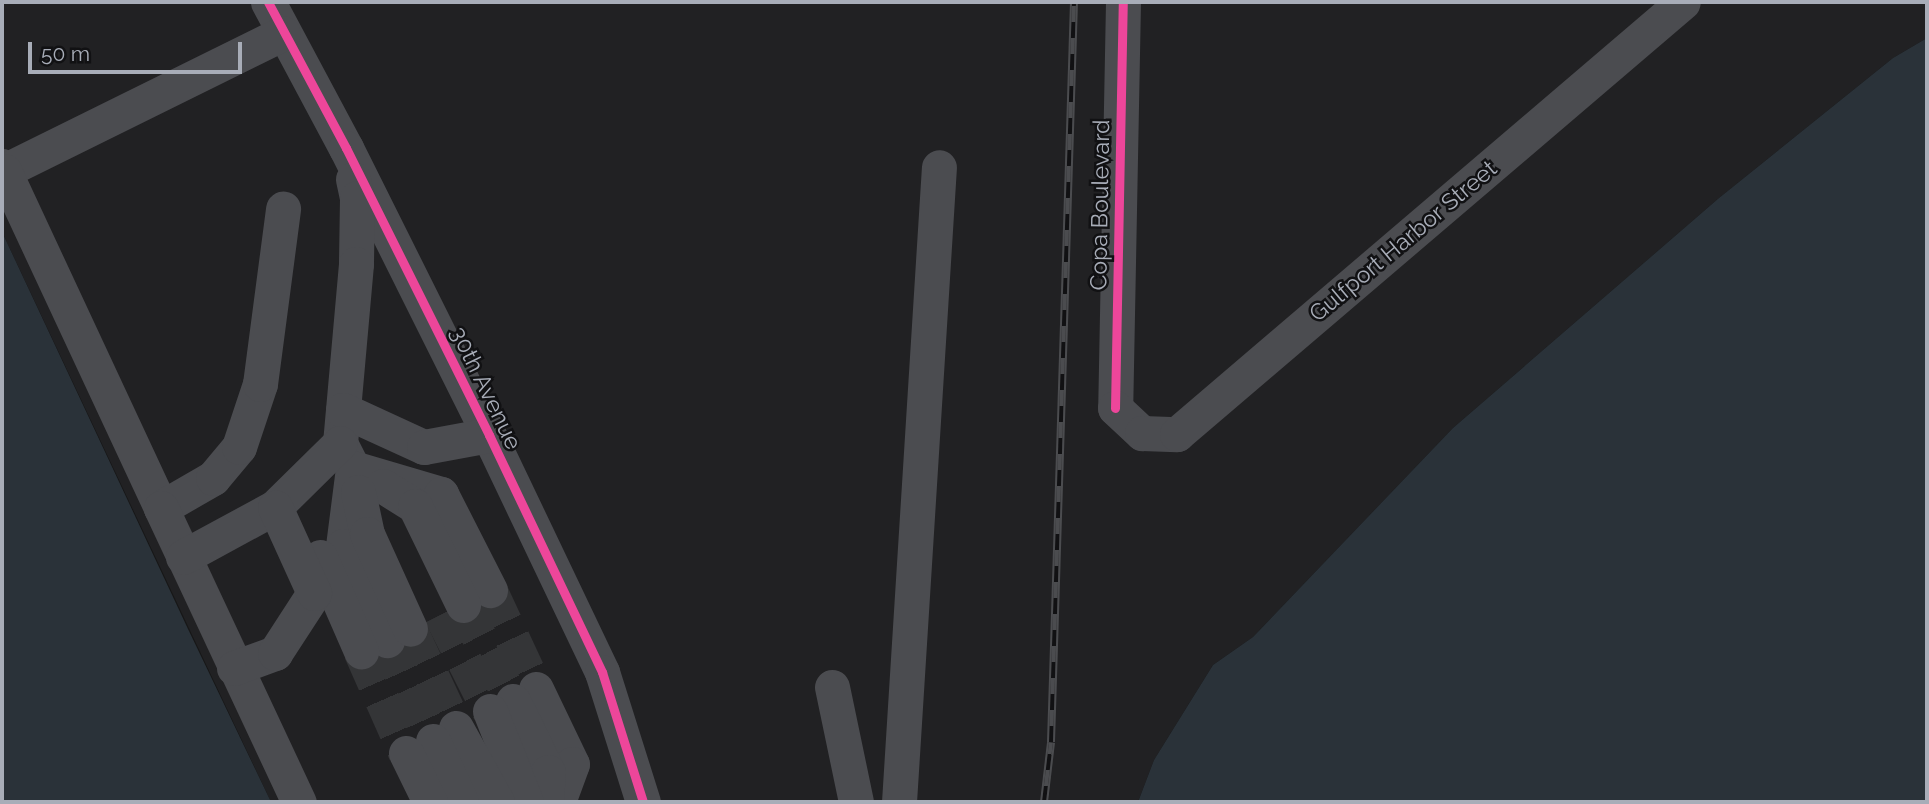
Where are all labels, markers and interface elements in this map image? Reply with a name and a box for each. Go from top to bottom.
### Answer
scale bar [32,28,245,72]
text: 50 m [41,41,90,66]
street label: Copa Boulevard [1085,119,1115,291]
street label: Gulfport Harbor Street [1304,154,1502,328]
street label: 30th Avenue [444,322,528,454]

